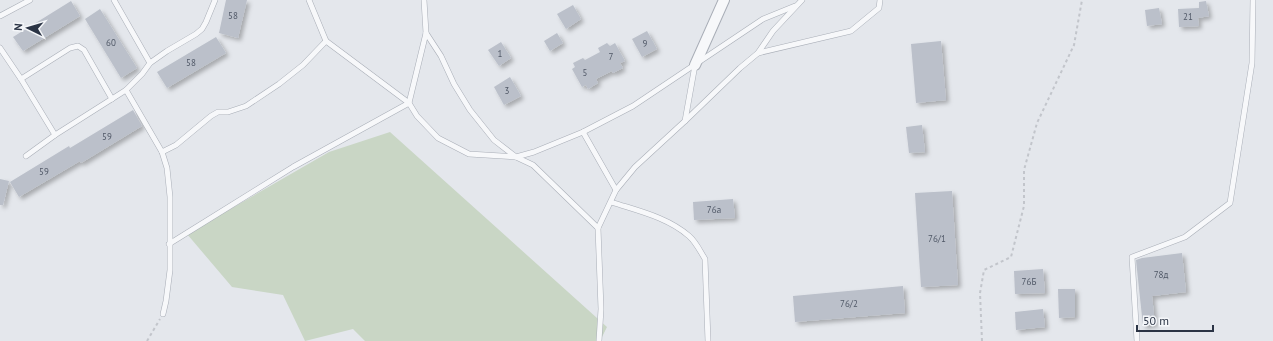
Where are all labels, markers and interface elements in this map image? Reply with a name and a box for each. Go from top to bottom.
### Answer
north arrow [8,8,48,48]
house number: 58 [228,10,238,21]
house number: 21 [1183,11,1193,22]
text: N [11,23,25,31]
house number: 60 [106,37,116,48]
house number: 9 [643,38,648,49]
house number: 1 [498,48,503,59]
house number: 7 [609,51,614,62]
house number: 58 [186,57,196,68]
house number: 5 [583,67,588,78]
house number: 3 [505,85,510,96]
house number: 59 [102,131,112,142]
house number: 59 [39,166,49,177]
house number: 76а [707,204,721,215]
house number: 76/1 [928,233,946,244]
house number: 78д [1154,269,1168,280]
house number: 76Б [1022,276,1036,287]
house number: 76/2 [840,298,858,309]
scale bar [1137,307,1213,333]
text: 50 m [1143,313,1169,328]

